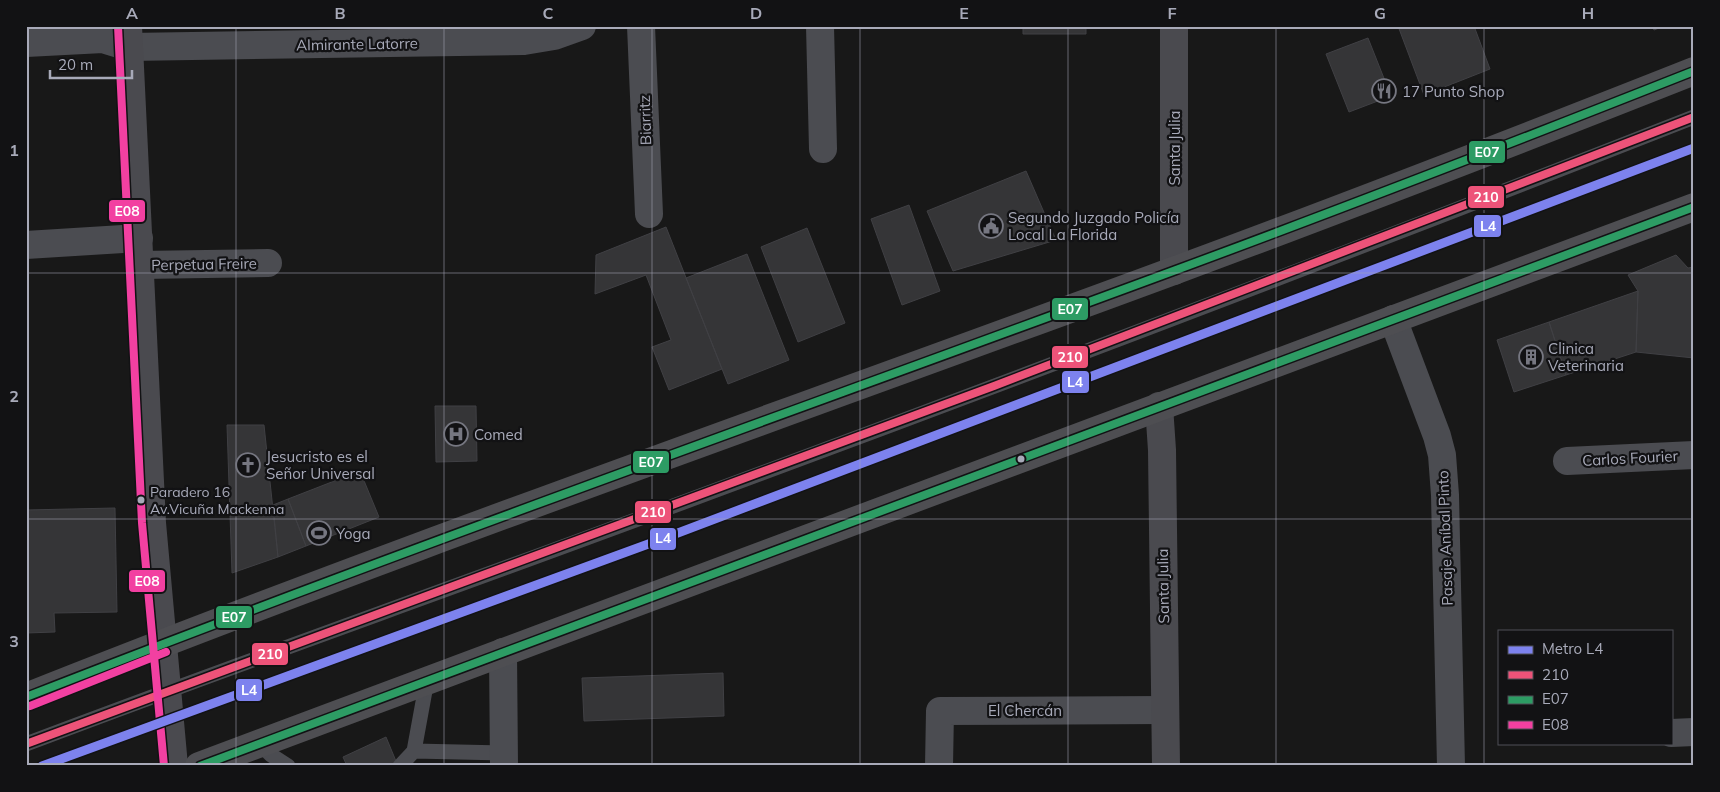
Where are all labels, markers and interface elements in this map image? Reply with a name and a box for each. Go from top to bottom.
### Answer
text: A [126,3,138,23]
text: B [334,3,346,23]
text: C [543,3,554,23]
text: D [750,3,762,23]
text: E [959,3,969,23]
text: F [1167,3,1177,23]
text: G [1374,3,1386,23]
text: H [1582,3,1594,23]
street label: Almirante Latorre [296,33,418,55]
scale bar [50,48,132,80]
text: 20 m [58,55,93,74]
restaurant icon: 17 Punto Shop [1371,78,1397,104]
place label: 17 Punto Shop [1402,82,1504,101]
street label: Biarritz [635,94,655,145]
street label: Santa Julia [1165,110,1184,186]
text: 1 [9,140,19,160]
line badge: E07 [1468,140,1506,164]
text: E07 [1474,143,1500,161]
line badge: 210 [1467,185,1505,209]
text: 210 [1473,188,1499,206]
line badge: E08 [108,199,146,223]
text: E08 [114,202,140,220]
place label: Segundo Juzgado Policía Local La Florida [1008,208,1179,244]
public building icon: Segundo Juzgado Policía Local La Florida [978,213,1004,239]
line badge: L4 [1473,214,1502,238]
text: L4 [1480,217,1497,235]
street label: Perpetua Freire [151,254,257,274]
line badge: E07 [1051,297,1089,321]
text: E07 [1057,300,1083,318]
place label: Clinica Veterinaria [1548,339,1624,375]
building icon: Clinica Veterinaria [1518,344,1544,370]
line badge: 210 [1051,345,1089,369]
text: 210 [1057,348,1083,366]
line badge: L4 [1061,370,1090,394]
text: L4 [1067,373,1084,391]
text: 2 [9,386,19,406]
hospital icon: Comed [443,421,469,447]
place label: Comed [474,425,523,444]
street label: Carlos Fourier [1582,446,1679,470]
place label: Jesucristo es el Señor Universal [266,447,375,483]
line badge: E07 [632,450,670,474]
church icon: Jesucristo es el Señor Universal [235,452,261,478]
text: E07 [638,453,664,471]
unlabelled marker [1016,454,1026,464]
street label: Pasaje Aníbal Pinto [1433,470,1457,606]
place label: Paradero 16 Av.Vicuña Mackenna [150,483,284,518]
marker: Paradero 16 Av.Vicuña Mackenna [136,495,146,505]
line badge: 210 [634,500,672,524]
text: 210 [640,503,666,521]
sports icon: Yoga [306,520,332,546]
place label: Yoga [335,524,371,543]
line badge: L4 [649,527,677,551]
text: L4 [655,529,672,547]
street label: Santa Julia [1153,548,1173,624]
line badge: E08 [128,569,166,593]
text: E08 [134,572,160,590]
line badge: E07 [215,605,253,629]
text: E07 [221,608,247,626]
legend [1498,630,1672,744]
text: 3 [9,631,19,651]
text: Metro L4 [1542,639,1603,658]
line badge: 210 [251,642,289,666]
text: 210 [257,645,283,663]
text: 210 [1542,665,1569,684]
line badge: L4 [235,678,263,702]
text: L4 [241,681,258,699]
text: E07 [1542,689,1569,708]
street label: El Chercán [988,701,1062,720]
text: E08 [1542,715,1569,734]

